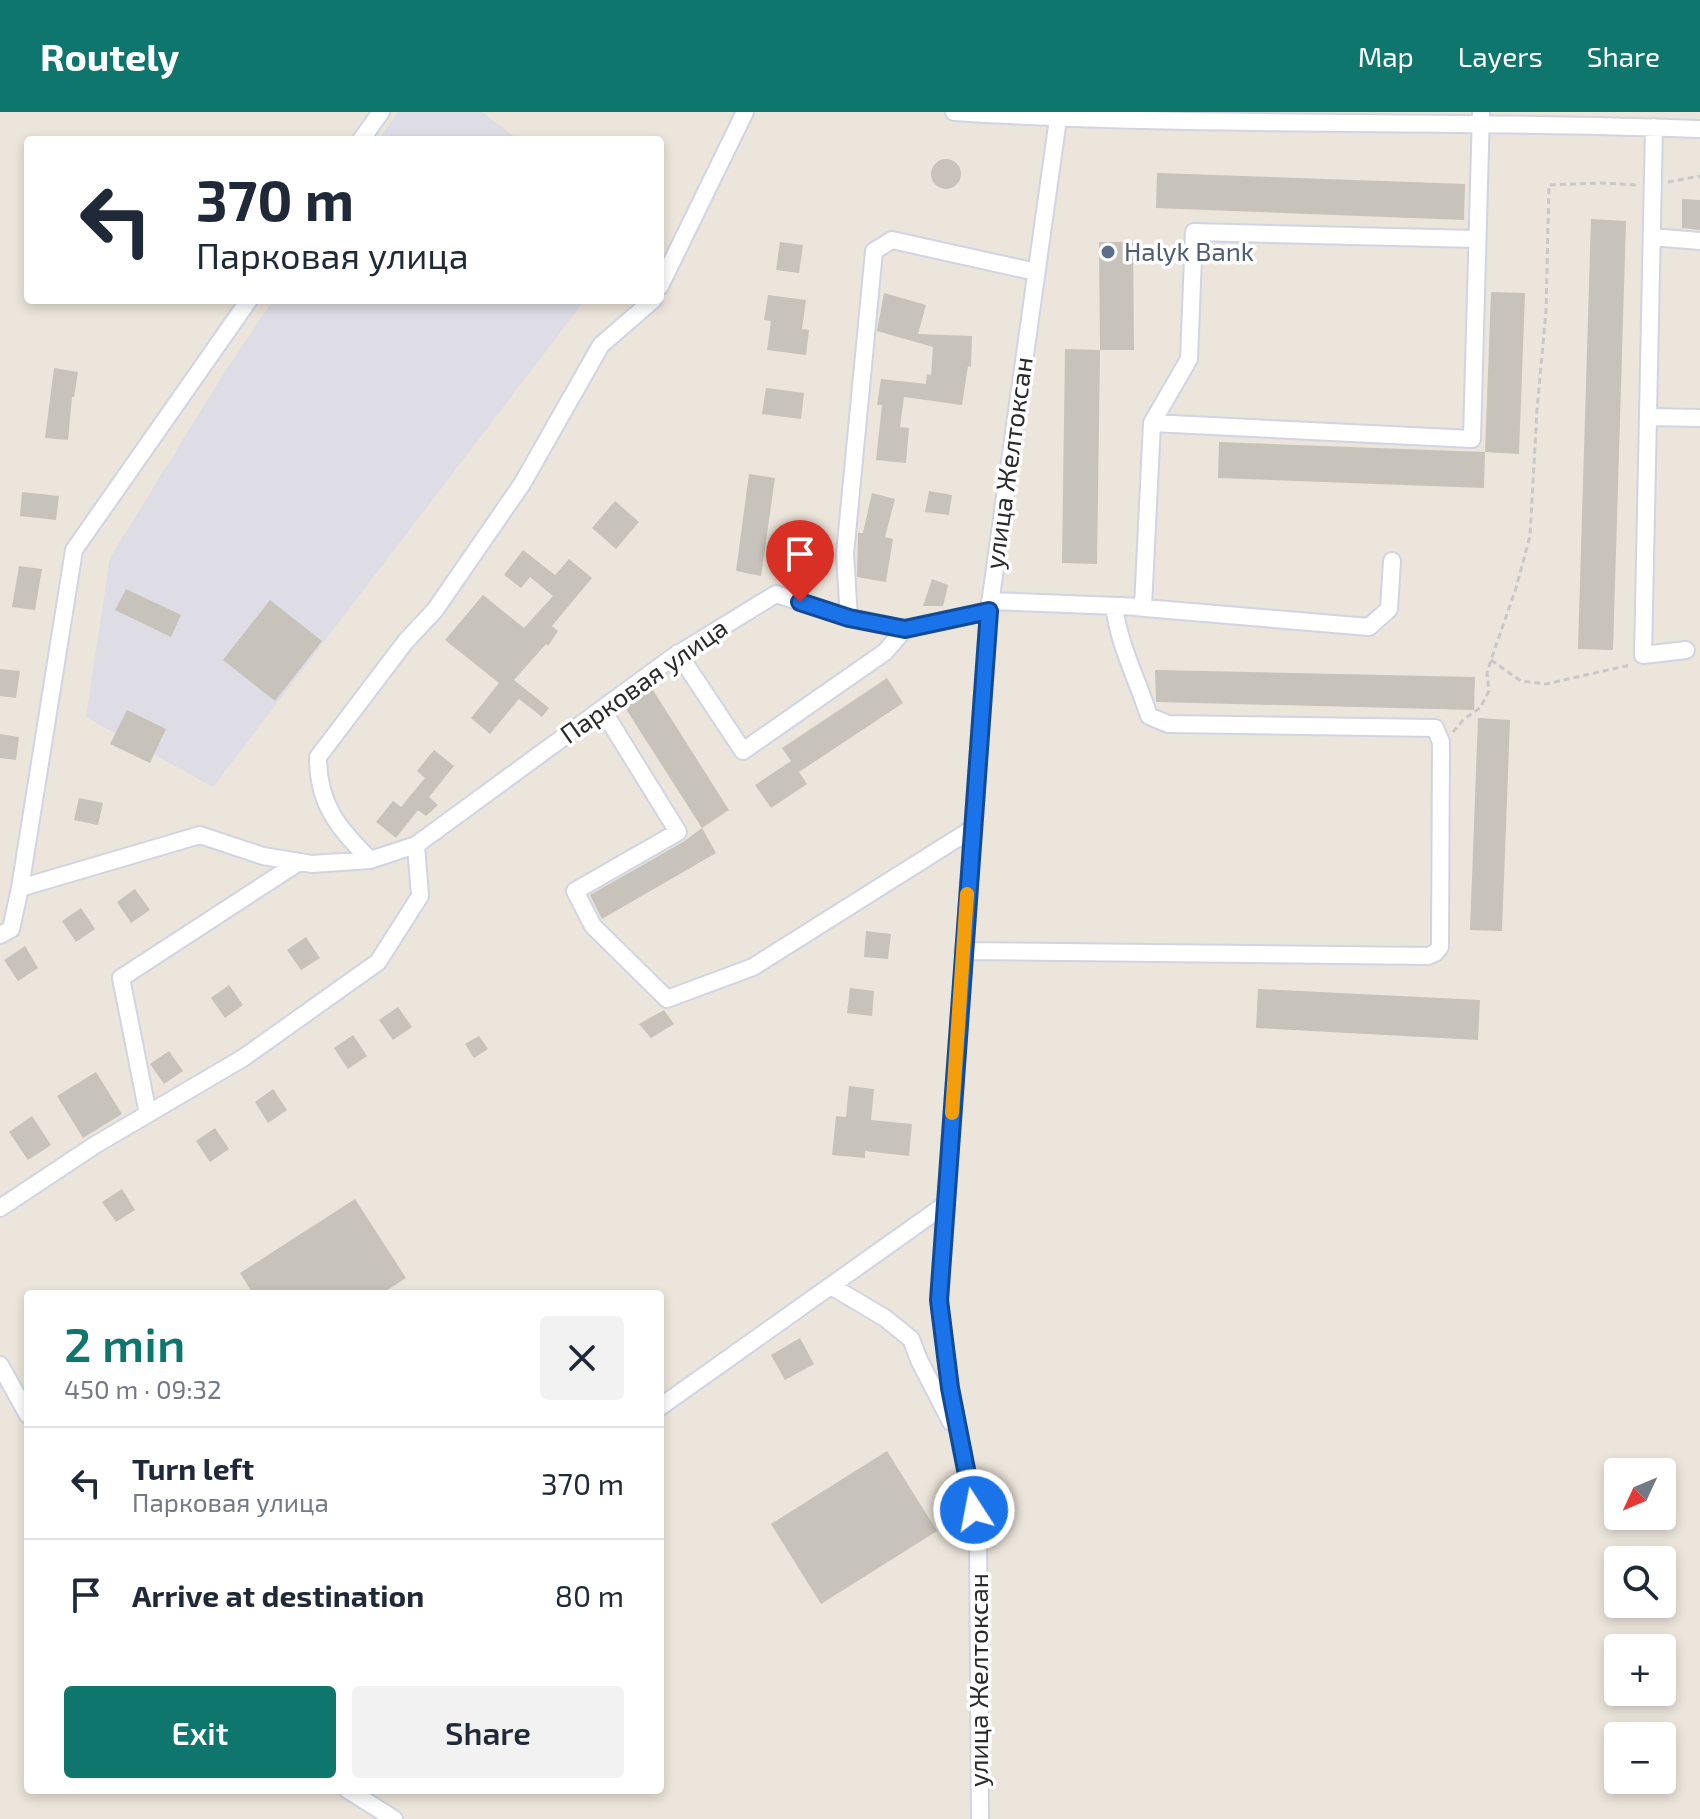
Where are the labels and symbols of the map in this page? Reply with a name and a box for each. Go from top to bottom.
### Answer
place label: Halyk Bank [1124,235,1254,266]
marker: Halyk Bank [1099,243,1117,261]
street label: улица Желтоксан [977,355,1039,571]
pin [766,520,834,602]
street label: Парковая улица [554,611,733,750]
north arrow [1604,1458,1676,1530]
position arrow [932,1468,1016,1552]
street label: улица Желтоксан [962,1573,994,1787]

